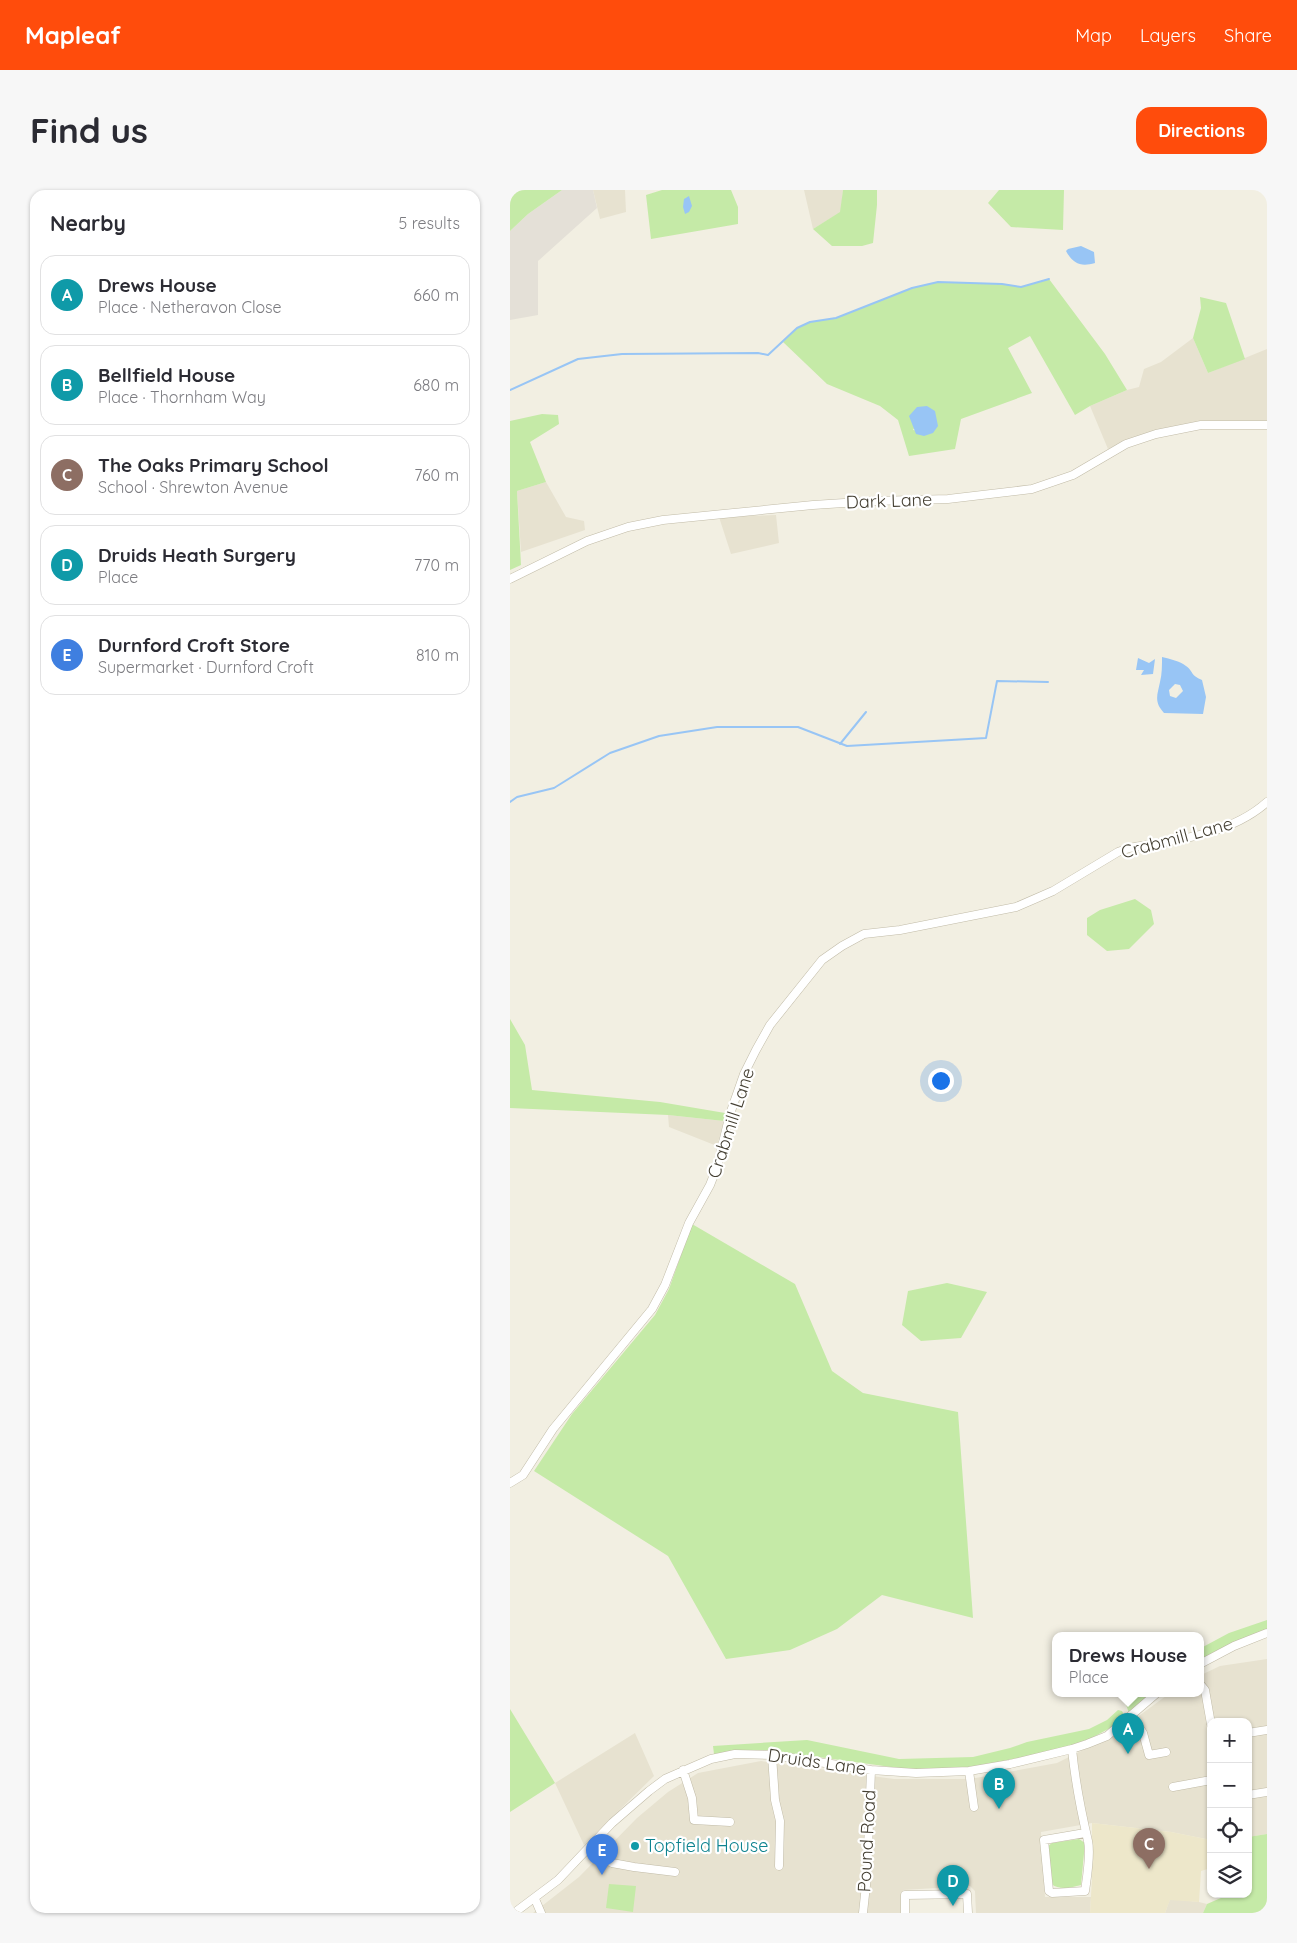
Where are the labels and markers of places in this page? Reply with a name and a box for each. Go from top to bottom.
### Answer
pin: A [1112,1713,1144,1754]
pin: B [983,1768,1015,1809]
pin: C [1133,1828,1165,1869]
pin: E [586,1834,618,1875]
place label: Topfield House [645,1834,768,1857]
marker: Topfield House [629,1840,641,1852]
pin: D [937,1865,969,1906]

